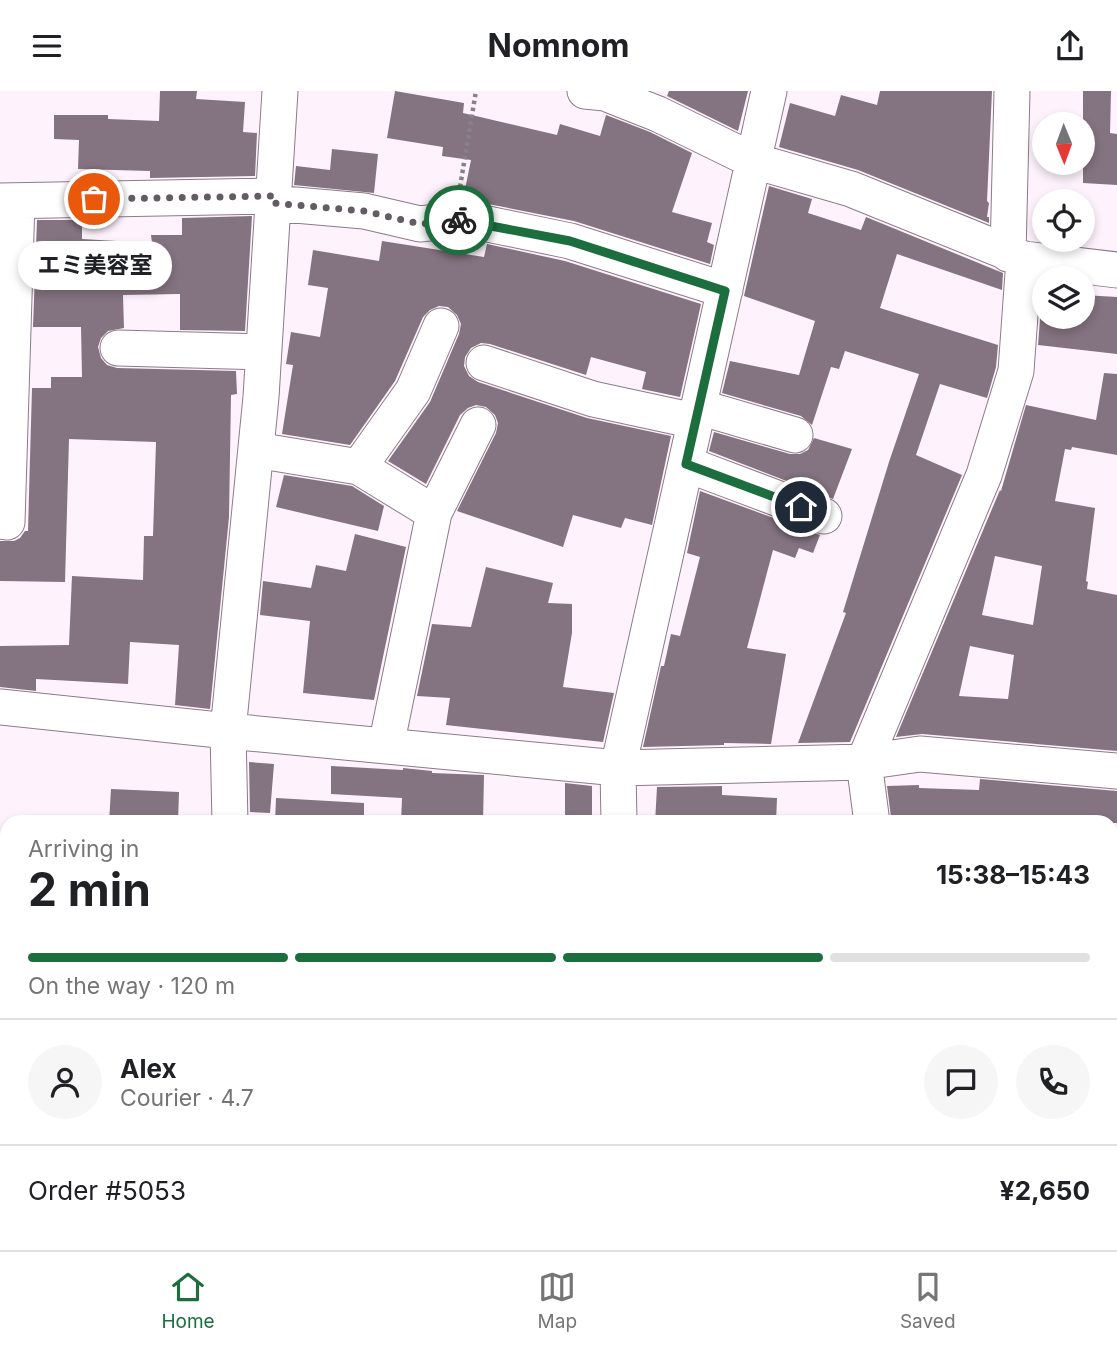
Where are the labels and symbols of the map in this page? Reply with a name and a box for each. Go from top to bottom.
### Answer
north arrow [1032,112,1096,175]
pin [64,169,124,229]
courier [424,185,494,255]
callout: エミ美容室 [17,241,171,290]
pin [771,477,831,537]

